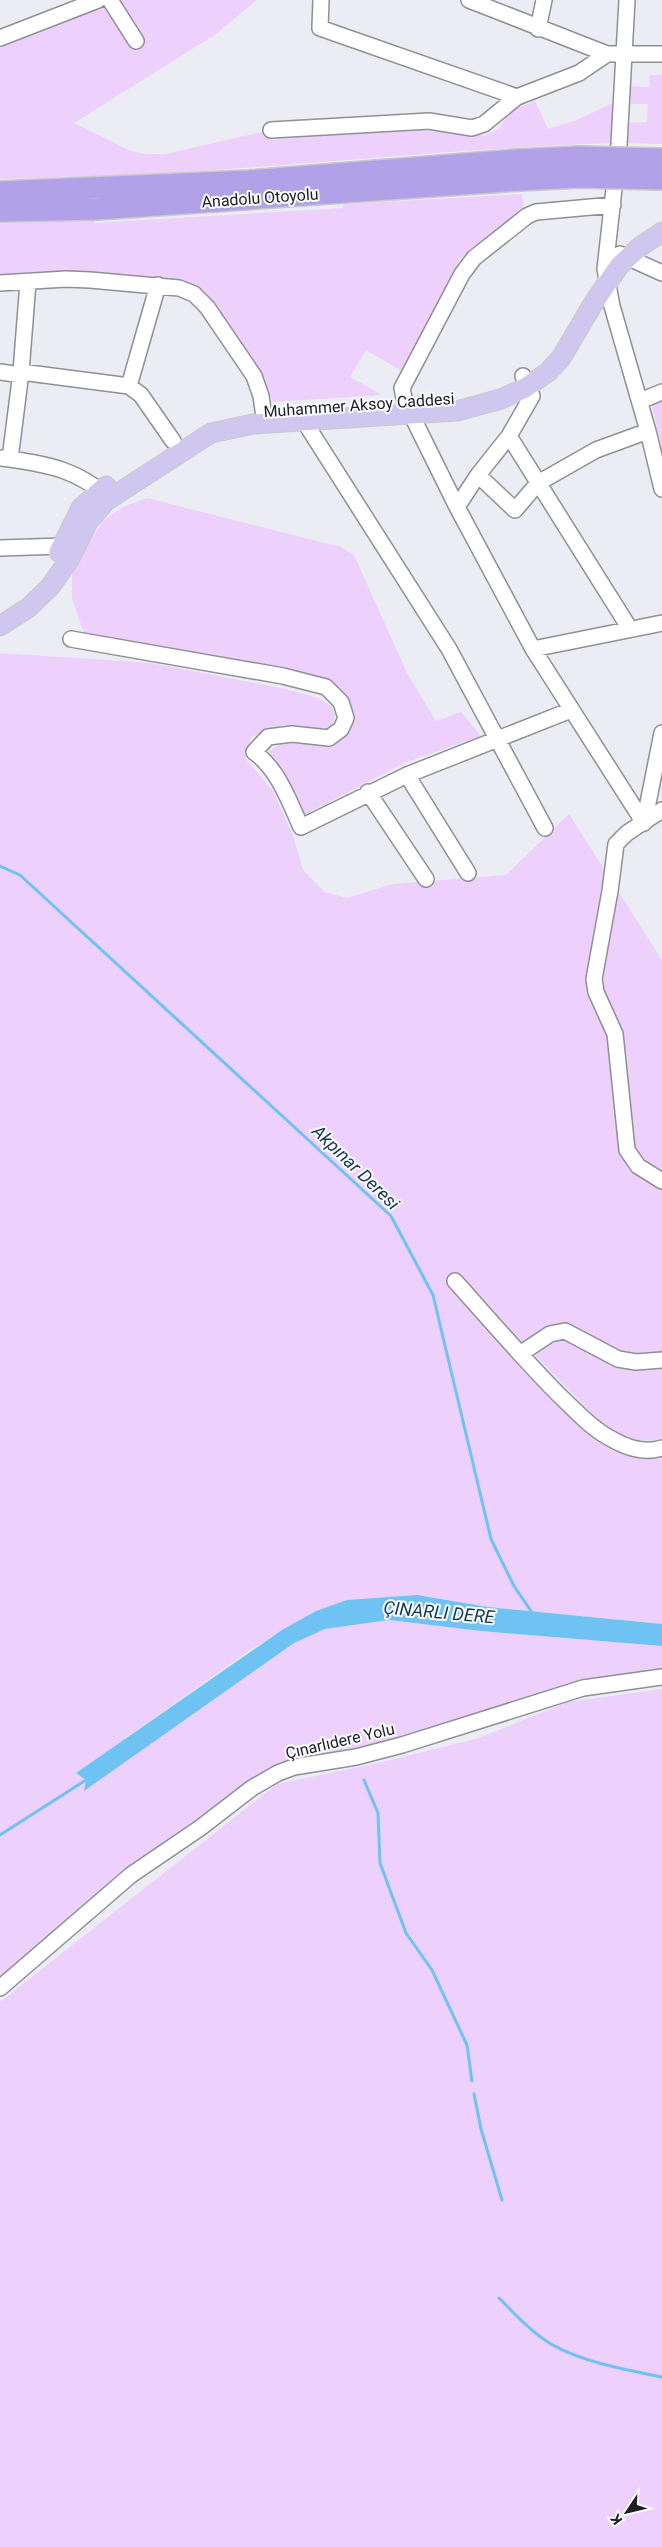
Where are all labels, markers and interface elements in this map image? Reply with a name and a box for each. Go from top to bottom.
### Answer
street label: Anadolu Otoyolu [201,184,319,212]
street label: Muhammer Aksoy Caddesi [263,389,455,421]
water label: Akpınar Deresi [307,1120,404,1214]
water label: ÇINARLI DERE [383,1597,497,1627]
street label: Çınarlıdere Yolu [284,1719,396,1763]
north arrow [602,2487,652,2537]
text: K [607,2511,625,2528]

